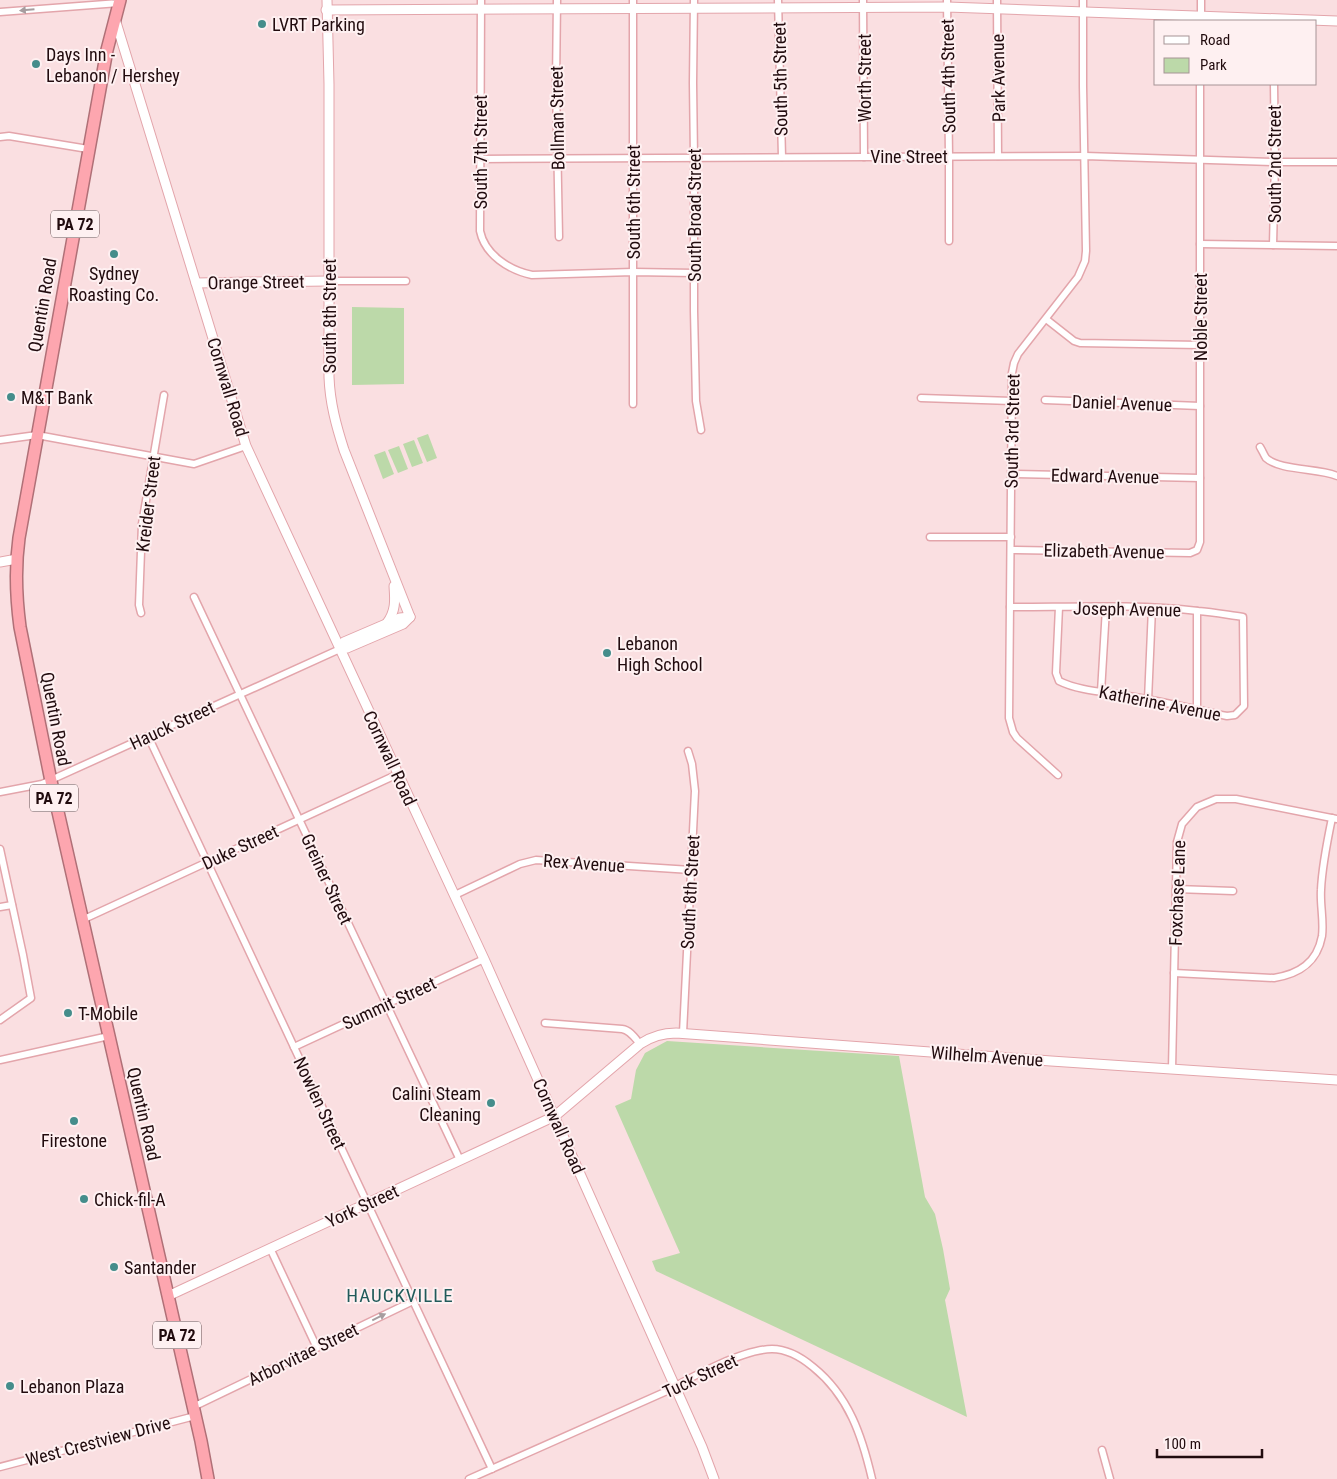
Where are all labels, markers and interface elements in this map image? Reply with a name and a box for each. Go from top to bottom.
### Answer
one-way arrow [18,6,34,14]
place label: LVRT Parking [272,14,365,35]
marker: LVRT Parking [256,18,268,30]
street label: South 4th Street [937,19,959,133]
legend [1154,20,1317,85]
street label: South 5th Street [769,22,791,136]
text: Road [1200,31,1230,49]
street label: Worth Street [854,34,875,122]
street label: Park Avenue [987,34,1009,122]
place label: Days Inn - Lebanon / Hershey [46,44,180,86]
text: Park [1200,56,1227,74]
marker: Days Inn - Lebanon / Hershey [30,58,42,70]
street label: Bollman Street [546,66,568,170]
street label: South 7th Street [470,95,491,209]
street label: South 2nd Street [1264,105,1285,223]
street label: South 6th Street [623,145,644,259]
street label: Vine Street [870,146,948,167]
street label: South Broad Street [684,148,705,282]
road number: PA 72 [51,210,99,238]
marker: Sydney Roasting Co. [108,248,120,260]
street label: Quentin Road [23,256,61,354]
street label: South 8th Street [319,259,340,373]
place label: Sydney Roasting Co. [69,263,159,305]
street label: Orange Street [207,271,305,293]
street label: Noble Street [1190,273,1211,361]
street label: Cornwall Road [203,335,253,439]
street label: South 3rd Street [1001,373,1023,489]
place label: M&T Bank [21,387,93,408]
marker: M&T Bank [5,391,17,403]
street label: Daniel Avenue [1072,391,1172,415]
street label: Kreider Street [132,455,164,553]
street label: Edward Avenue [1051,465,1159,487]
street label: Elizabeth Avenue [1043,539,1165,563]
street label: Joseph Avenue [1073,598,1181,620]
place label: Lebanon High School [617,633,703,675]
marker: Lebanon High School [601,647,613,659]
street label: Quentin Road [37,670,75,768]
street label: Katherine Avenue [1097,681,1223,725]
street label: Hauck Street [126,696,218,754]
street label: Cornwall Road [359,707,421,809]
road number: PA 72 [30,784,78,811]
street label: Duke Street [199,820,281,874]
street label: Greiner Street [297,830,357,928]
street label: South 8th Street [677,834,703,950]
street label: Foxchase Lane [1165,840,1189,946]
street label: Rex Avenue [542,850,626,876]
street label: Summit Street [339,972,439,1034]
place label: T-Mobile [78,1003,138,1024]
marker: T-Mobile [62,1007,74,1019]
street label: Wilhelm Avenue [930,1042,1044,1070]
street label: Nowlen Street [289,1053,351,1153]
street label: Quentin Road [123,1065,165,1163]
street label: Cornwall Road [529,1075,589,1177]
place label: Calini Steam Cleaning [392,1083,481,1125]
marker: Calini Steam Cleaning [485,1097,497,1109]
marker: Firestone [68,1115,80,1127]
place label: Firestone [41,1130,107,1151]
street label: York Street [322,1180,402,1232]
place label: Chick-fil-A [94,1189,166,1210]
marker: Chick-fil-A [78,1193,90,1205]
place label: Santander [124,1257,197,1278]
marker: Santander [108,1261,120,1273]
district label: HAUCKVILLE [346,1284,454,1307]
one-way arrow [372,1313,386,1321]
street label: Arborvitae Street [244,1318,362,1390]
road number: PA 72 [153,1322,201,1348]
street label: Tuck Street [659,1350,741,1402]
place label: Lebanon Plaza [20,1376,124,1397]
marker: Lebanon Plaza [4,1380,16,1392]
street label: West Crestview Drive [23,1412,173,1470]
scale bar [1157,1426,1262,1458]
text: 100 m [1164,1435,1201,1453]

